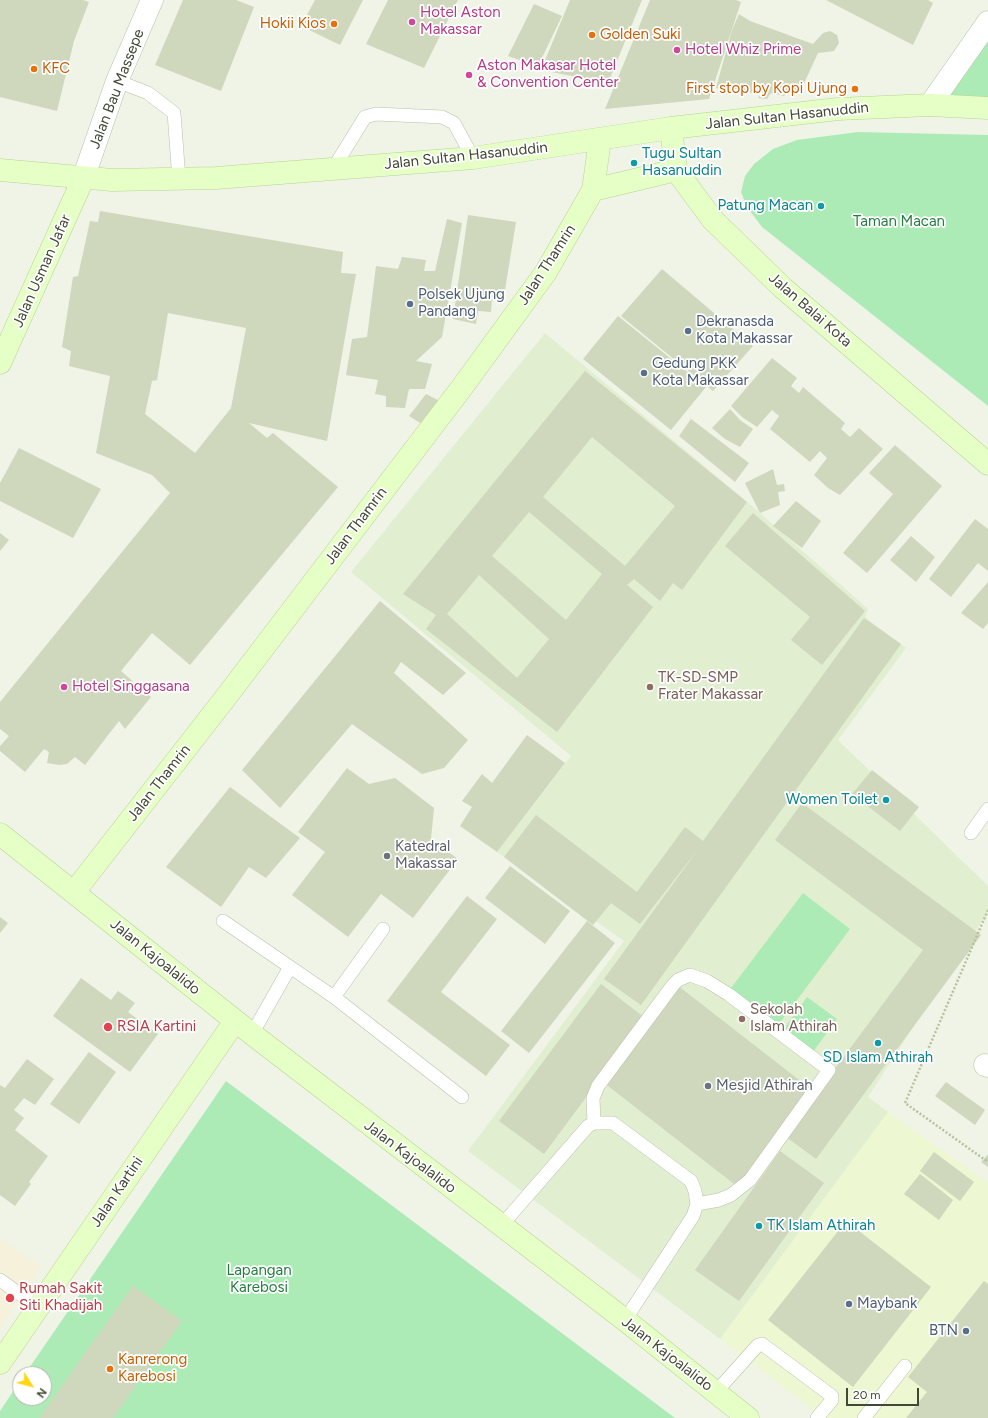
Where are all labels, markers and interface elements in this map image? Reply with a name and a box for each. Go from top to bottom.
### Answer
place label: Hotel Aston Makassar [420,4,501,39]
place label: Hokii Kios [260,15,326,33]
marker: Hotel Aston Makassar [407,17,417,27]
marker: Hokii Kios [329,19,339,29]
place label: Golden Suki [600,26,681,44]
street label: Jalan Bau Massepe [86,27,148,151]
marker: Golden Suki [587,30,597,40]
place label: Hotel Whiz Prime [685,41,801,59]
marker: Hotel Whiz Prime [672,45,682,55]
place label: Aston Makasar Hotel & Convention Center [477,57,619,92]
place label: KFC [42,60,70,78]
marker: KFC [29,64,39,74]
marker: Aston Makasar Hotel & Convention Center [464,70,474,80]
place label: First stop by Kopi Ujung [686,80,847,98]
marker: First stop by Kopi Ujung [850,84,860,94]
street label: Jalan Sultan Hasanuddin [704,98,870,134]
street label: Jalan Sultan Hasanuddin [383,138,549,174]
place label: Tugu Sultan Hasanuddin [642,145,722,180]
marker: Tugu Sultan Hasanuddin [629,158,639,168]
place label: Patung Macan [717,197,813,215]
marker: Patung Macan [816,201,826,211]
street label: Jalan Usman Jafar [9,212,75,330]
park label: Taman Macan [853,213,945,231]
street label: Jalan Thamrin [514,221,580,309]
street label: Jalan Balai Kota [765,269,855,351]
place label: Polsek Ujung Pandang [418,286,505,321]
marker: Polsek Ujung Pandang [405,299,415,309]
place label: Dekranasda Kota Makassar [696,313,793,348]
marker: Dekranasda Kota Makassar [683,326,693,336]
place label: Gedung PKK Kota Makassar [652,355,749,390]
marker: Gedung PKK Kota Makassar [639,368,649,378]
street label: Jalan Thamrin [321,484,391,568]
place label: TK-SD-SMP Frater Makassar [658,669,763,704]
place label: Hotel Singgasana [72,678,190,696]
marker: Hotel Singgasana [59,682,69,692]
marker: TK-SD-SMP Frater Makassar [645,682,655,692]
street label: Jalan Thamrin [123,741,195,825]
place label: Women Toilet [786,791,878,809]
marker: Women Toilet [881,795,891,805]
place label: Katedral Makassar [395,838,457,873]
marker: Katedral Makassar [382,851,392,861]
street label: Jalan Kajoalalido [106,915,204,999]
place label: Sekolah Islam Athirah [750,1001,837,1036]
marker: Sekolah Islam Athirah [737,1014,747,1024]
place label: RSIA Kartini [117,1018,196,1036]
marker: RSIA Kartini [102,1021,114,1033]
marker: SD Islam Athirah [873,1038,883,1048]
place label: SD Islam Athirah [823,1049,933,1067]
place label: Mesjid Athirah [716,1077,813,1095]
marker: Mesjid Athirah [703,1081,713,1091]
street label: Jalan Kajoalalido [360,1117,460,1197]
street label: Jalan Kartini [87,1153,147,1231]
place label: TK Islam Athirah [767,1217,875,1235]
marker: TK Islam Athirah [754,1221,764,1231]
park label: Lapangan Karebosi [226,1262,292,1297]
place label: Rumah Sakit Siti Khadijah [19,1280,103,1315]
marker: Rumah Sakit Siti Khadijah [4,1292,16,1304]
place label: Maybank [857,1295,917,1313]
marker: Maybank [844,1299,854,1309]
street label: Jalan Kajoalalido [618,1313,716,1395]
place label: BTN [929,1322,958,1340]
marker: BTN [961,1326,971,1336]
place label: Kanrerong Karebosi [118,1351,187,1386]
marker: Kanrerong Karebosi [105,1364,115,1374]
north arrow [12,1366,52,1406]
scale bar [848,1380,921,1406]
text: N [34,1385,49,1400]
text: 20 m [853,1388,881,1402]

